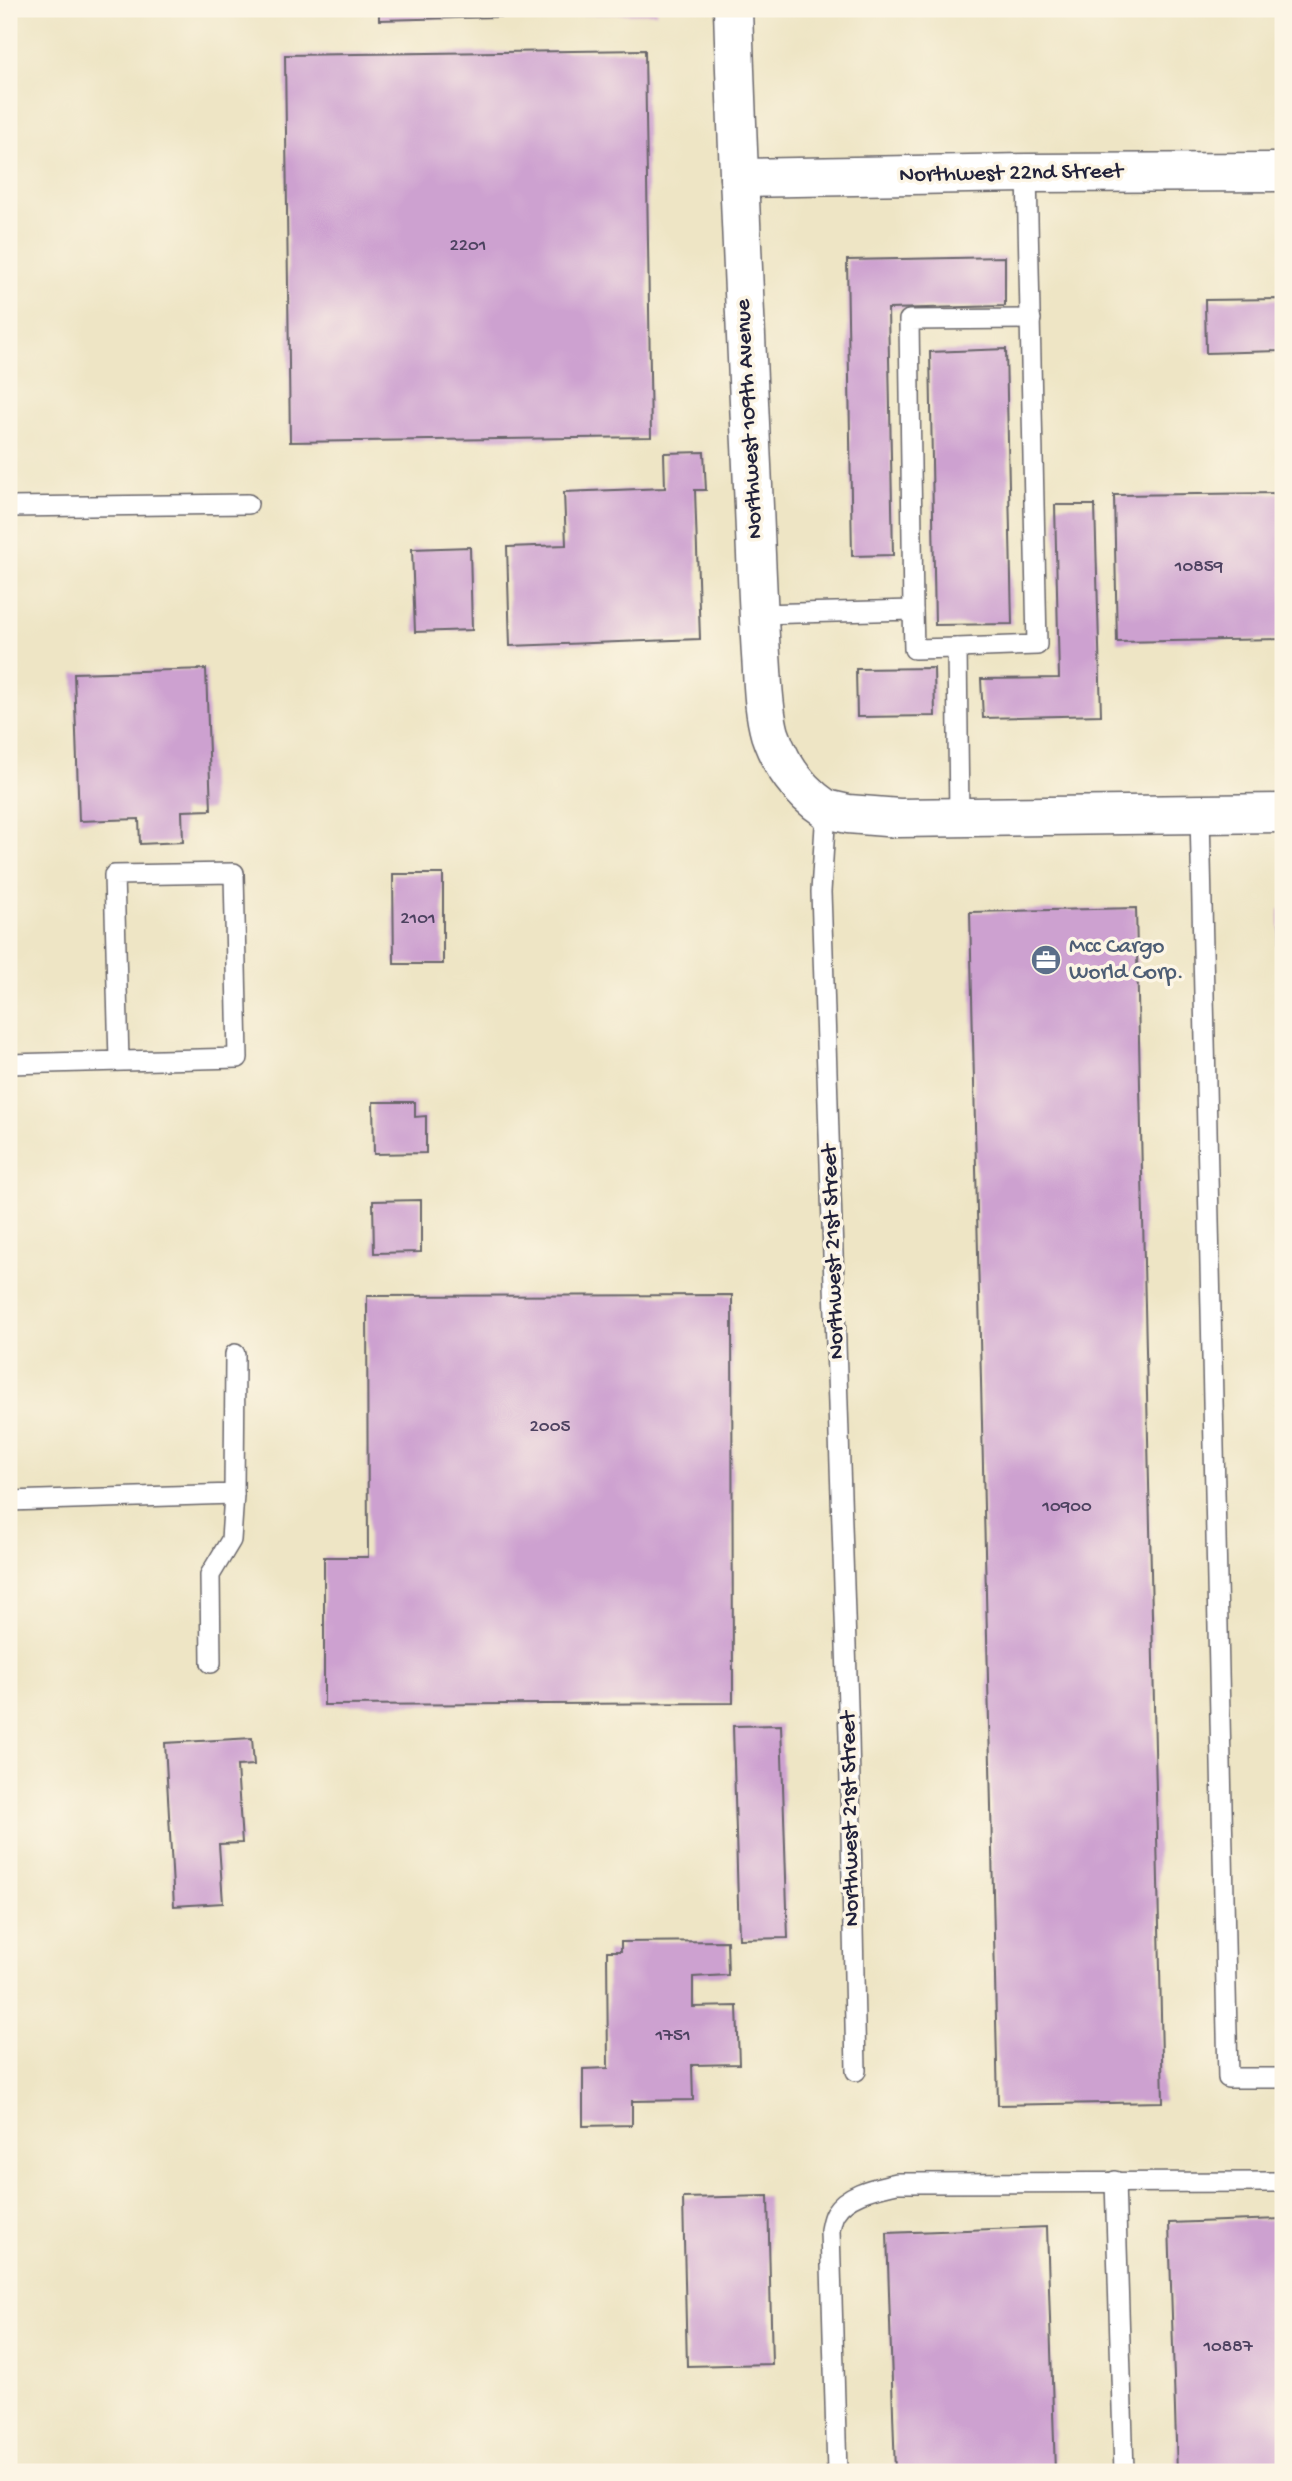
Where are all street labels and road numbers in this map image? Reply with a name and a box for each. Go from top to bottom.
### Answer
street label: Northwest 22nd Street [899,159,1125,189]
street label: Northwest 109th Avenue [730,297,770,540]
street label: Northwest 21st Street [817,1142,851,1360]
street label: Northwest 21st Street [836,1710,866,1927]

